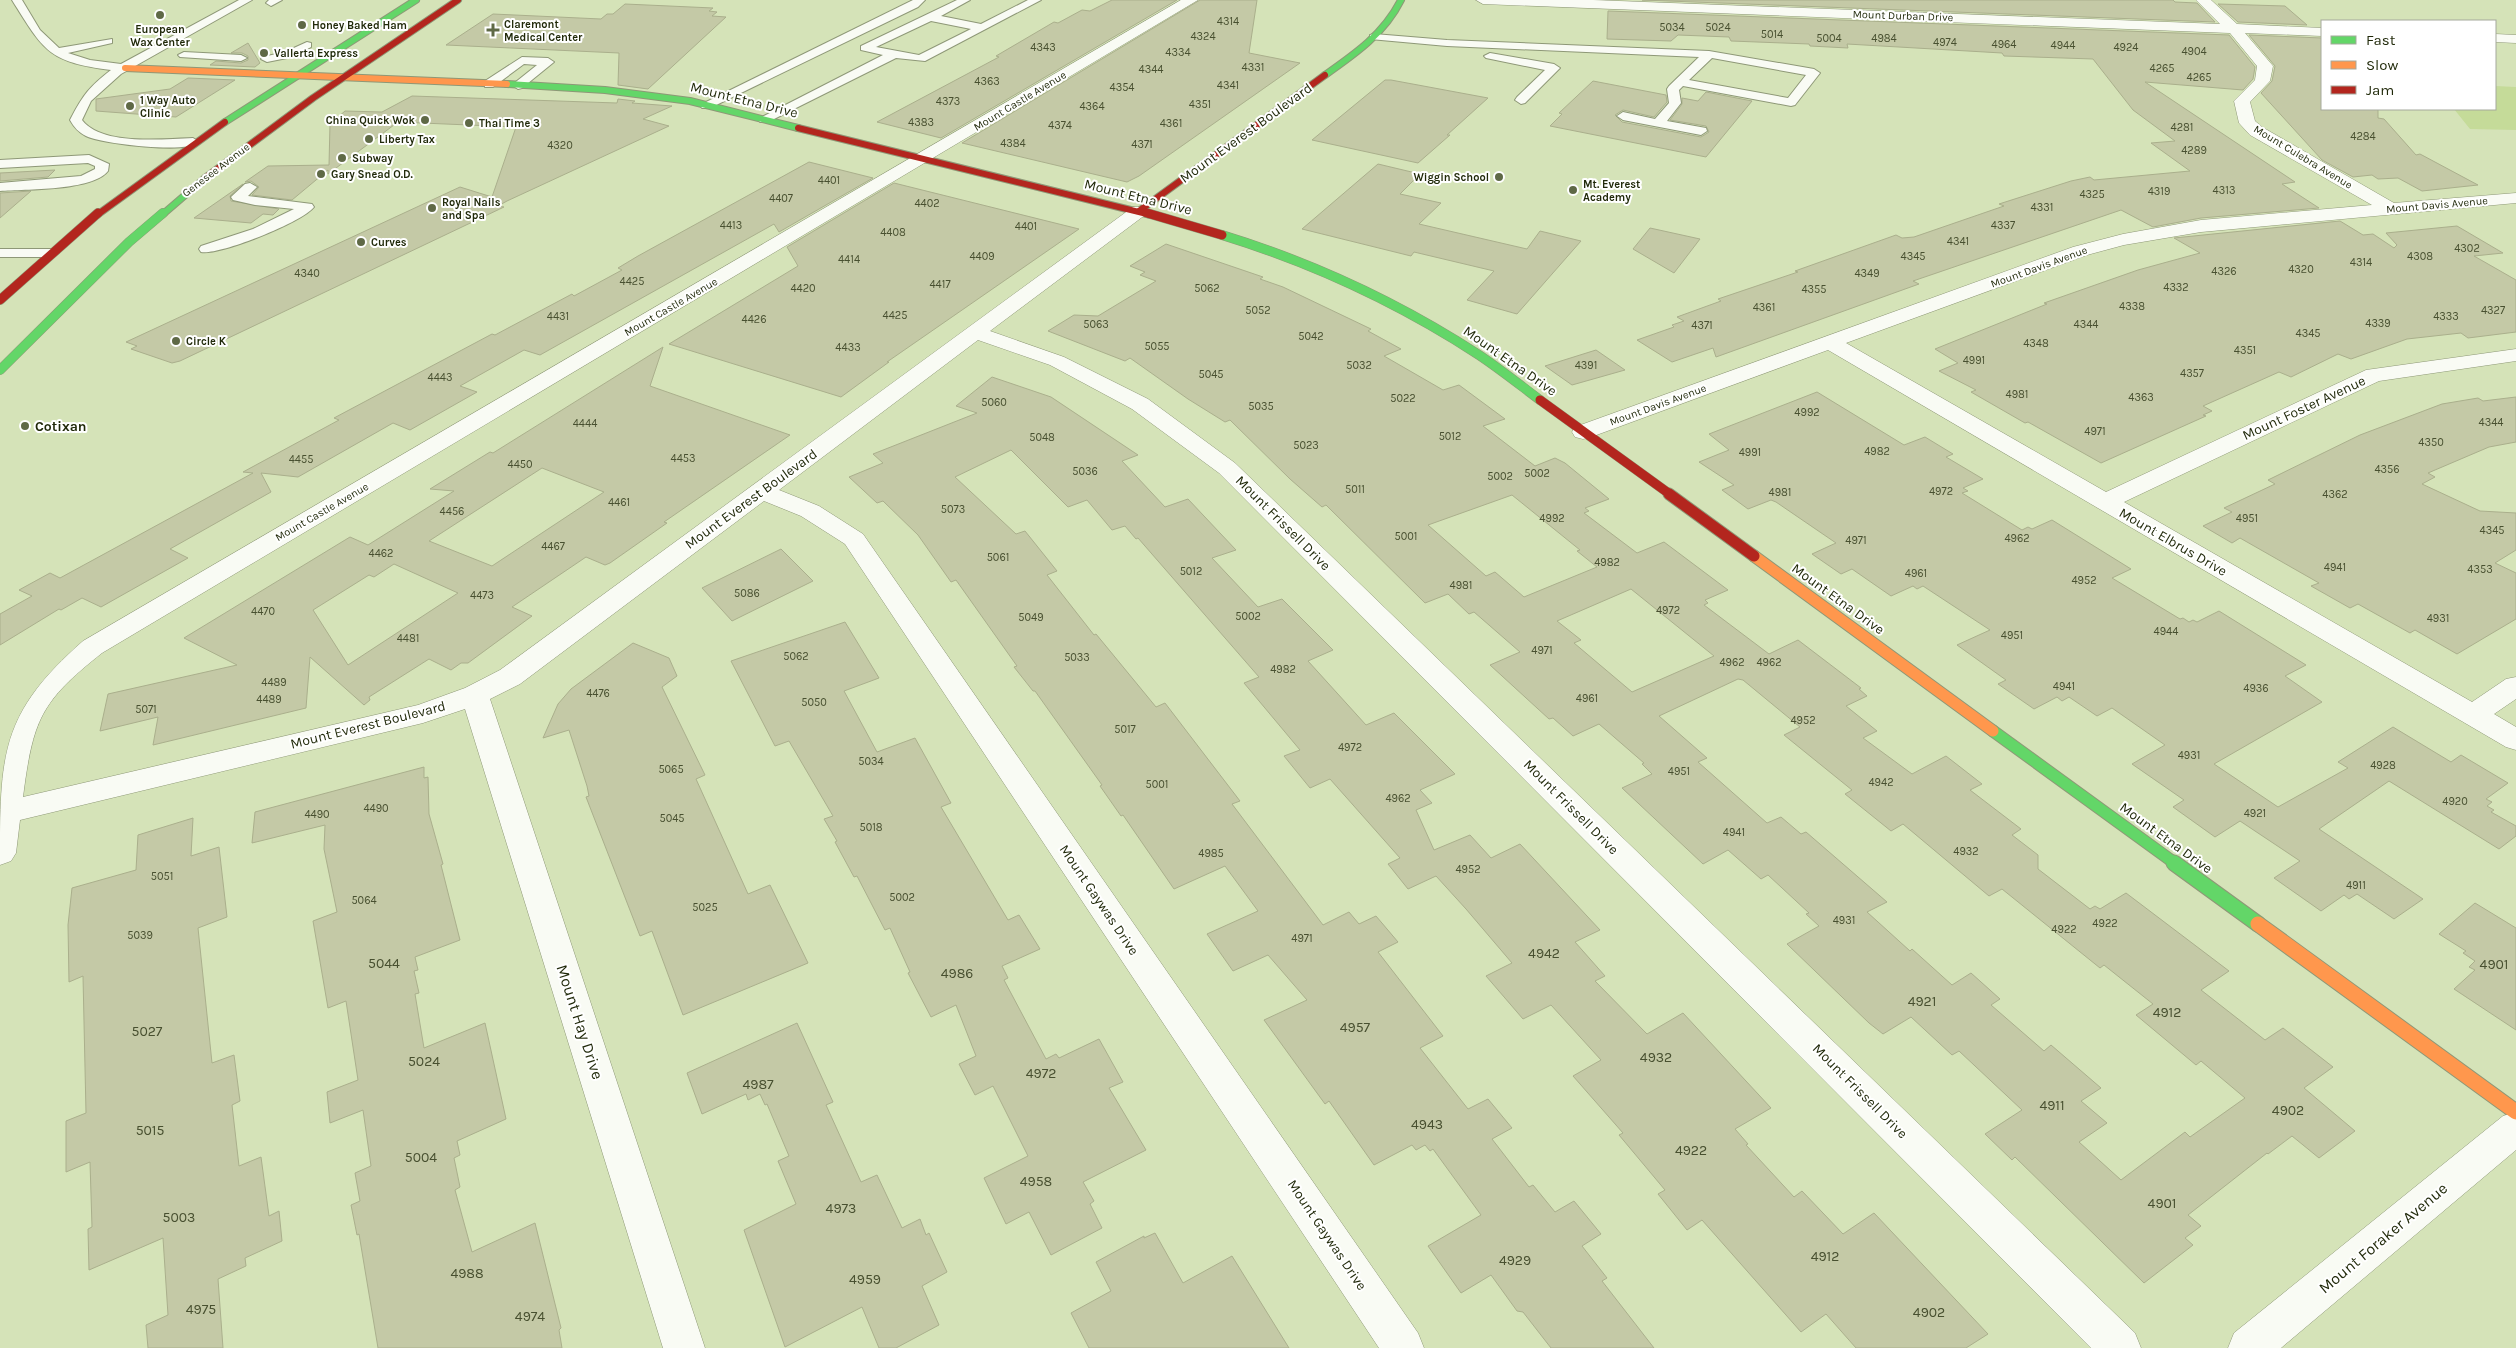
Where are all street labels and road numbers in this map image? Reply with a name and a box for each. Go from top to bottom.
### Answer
street label: Mount Durban Drive [1852,8,1954,24]
street label: Mount Castle Avenue [971,68,1069,134]
street label: Mount Etna Drive [688,78,800,122]
street label: Mount Everest Boulevard [1177,79,1315,187]
street label: Mount Culebra Avenue [2251,122,2355,192]
street label: Genesee Avenue [180,140,252,200]
street label: Mount Etna Drive [1082,175,1194,219]
street label: Mount Davis Avenue [2386,194,2489,216]
street label: Mount Davis Avenue [1989,243,2090,291]
street label: Mount Castle Avenue [622,275,720,339]
street label: Mount Etna Drive [1460,322,1560,400]
street label: Mount Foster Avenue [2240,372,2368,444]
street label: Mount Davis Avenue [1608,381,1709,429]
street label: Mount Everest Boulevard [682,445,820,553]
street label: Mount Frissell Drive [1232,472,1334,574]
street label: Mount Castle Avenue [273,480,371,544]
street label: Mount Elbrus Drive [2116,504,2230,580]
street label: Mount Etna Drive [1788,560,1888,638]
street label: Mount Everest Boulevard [289,697,447,753]
street label: Mount Frissell Drive [1520,756,1622,858]
street label: Mount Etna Drive [2116,799,2216,877]
street label: Mount Gaywas Drive [1056,842,1142,958]
street label: Mount Hay Drive [552,962,608,1082]
street label: Mount Frissell Drive [1809,1040,1911,1142]
street label: Mount Gaywas Drive [1284,1177,1370,1293]
street label: Mount Foraker Avenue [2315,1179,2451,1297]

